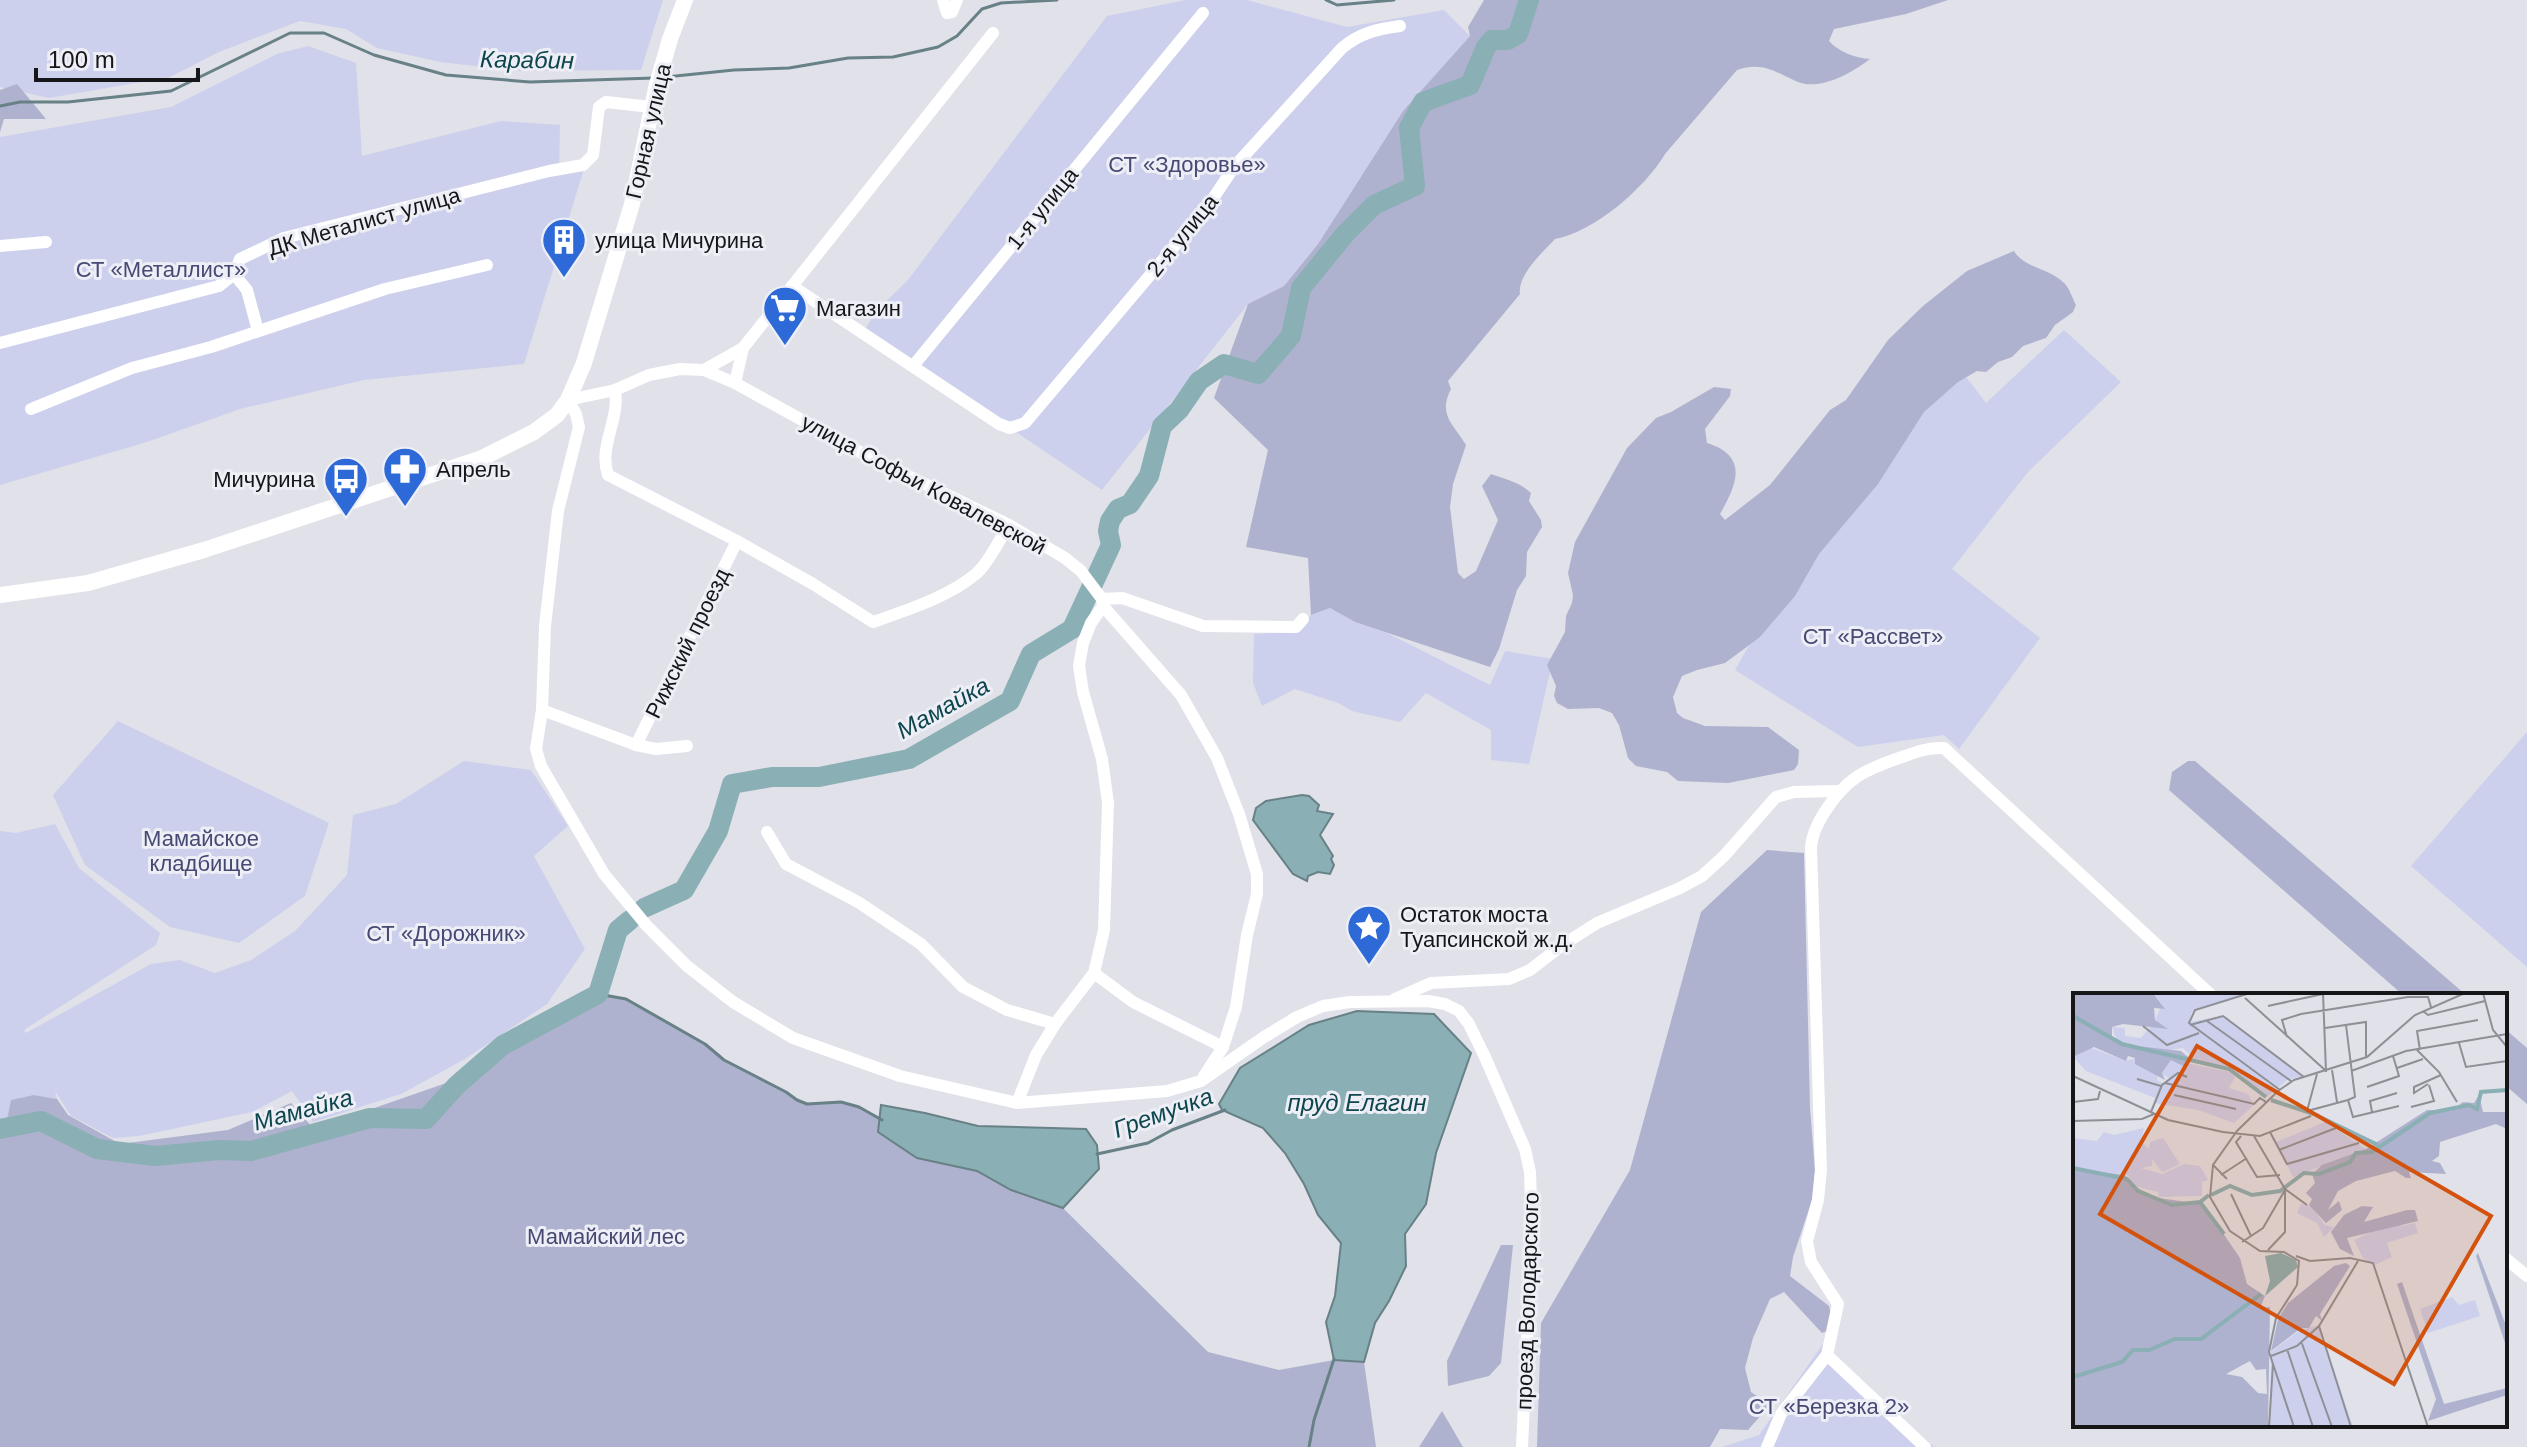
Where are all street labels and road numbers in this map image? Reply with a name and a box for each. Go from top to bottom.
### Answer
street label: Горная улица [621,60,676,201]
street label: 1-я улица [1002,162,1083,254]
street label: ДК Металист улица [265,182,464,261]
street label: 2-я улица [1142,189,1223,281]
street label: улица Софьи Ковалевской [797,409,1050,560]
street label: Рижский проезд [640,564,735,722]
street label: проезд Володарского [1511,1192,1544,1410]

